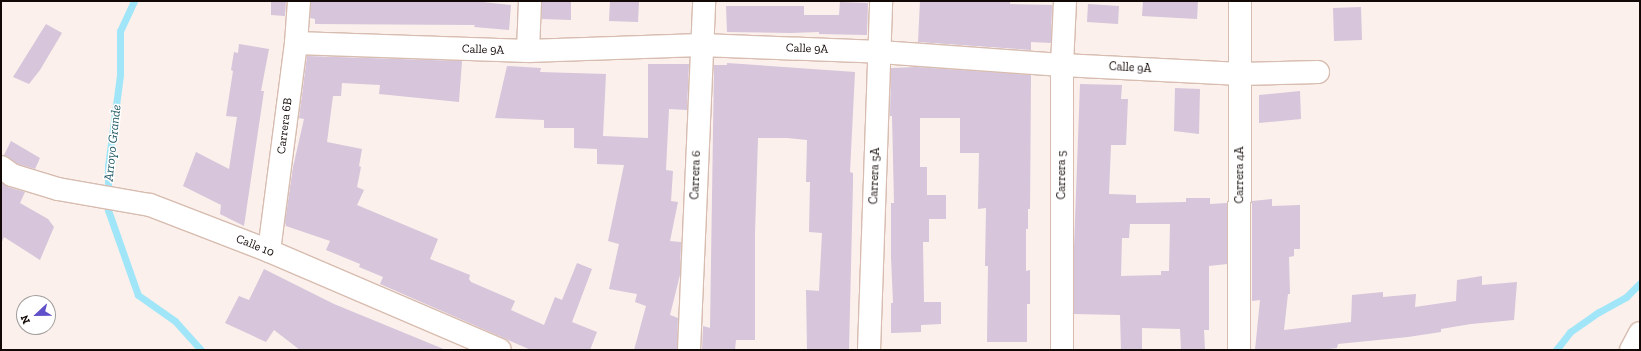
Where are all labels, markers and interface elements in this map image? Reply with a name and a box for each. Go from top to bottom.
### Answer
street label: Calle 9A [786,41,828,57]
street label: Calle 9A [462,42,504,58]
street label: Calle 9A [1108,60,1152,76]
street label: Carrera 6B [274,97,296,155]
water label: Arroyo Grande [101,104,125,182]
street label: Carrera 4A [1233,146,1247,204]
street label: Carrera 5A [867,147,883,205]
street label: Carrera 6 [688,150,704,200]
street label: Carrera 5 [1055,151,1069,199]
street label: Calle 10 [234,232,276,260]
north arrow [16,295,56,335]
text: N [18,313,33,326]

